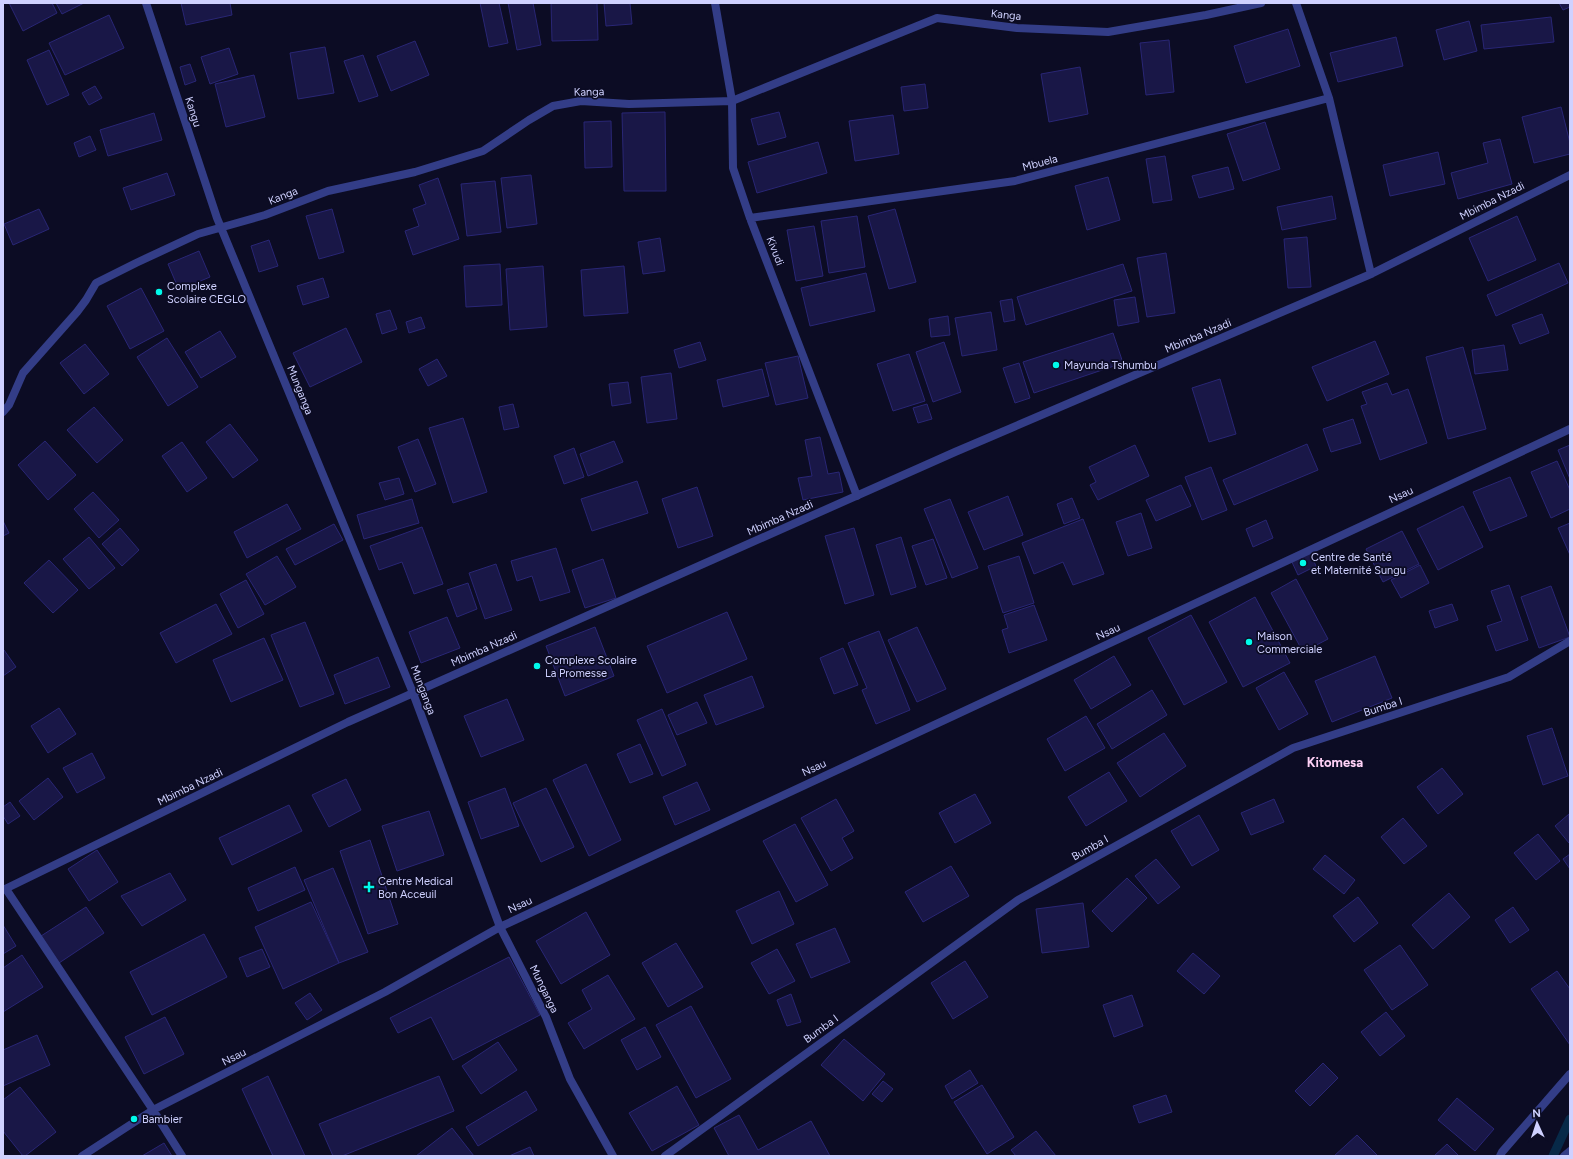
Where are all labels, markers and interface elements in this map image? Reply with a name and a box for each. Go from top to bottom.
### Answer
street label: Kanga [990,7,1022,23]
street label: Kanga [574,85,604,99]
street label: Kangu [182,95,204,129]
street label: Mbuela [1021,152,1059,174]
street label: Mbimba Nzadi [1457,179,1527,223]
street label: Kanga [266,184,300,208]
street label: Kivudi [764,235,786,267]
place label: Complexe Scolaire CEGLO [167,280,246,306]
marker: Complexe Scolaire CEGLO [154,287,164,297]
street label: Mbimba Nzadi [1163,316,1233,356]
place label: Mayunda Tshumbu [1064,359,1157,372]
marker: Mayunda Tshumbu [1051,360,1061,370]
street label: Munganga [284,364,316,416]
street label: Nsau [1387,484,1415,506]
street label: Mbimba Nzadi [745,498,815,538]
place label: Centre de Santé et Maternité Sungu [1311,551,1406,577]
marker: Centre de Santé et Maternité Sungu [1298,558,1308,568]
street label: Nsau [1094,621,1122,643]
street label: Mbimba Nzadi [449,629,519,669]
place label: Maison Commerciale [1257,630,1322,656]
marker: Maison Commerciale [1244,637,1254,647]
place label: Complexe Scolaire La Promesse [545,654,637,680]
marker: Complexe Scolaire La Promesse [532,661,542,671]
street label: Munganga [408,663,438,717]
street label: Bumba I [1362,695,1404,719]
district label: Kitomesa [1307,755,1363,770]
street label: Nsau [800,757,828,779]
street label: Mbimba Nzadi [155,766,225,808]
street label: Bumba I [1069,833,1111,863]
place label: Centre Medical Bon Acceuil [378,875,453,901]
marker: Centre Medical Bon Acceuil [363,881,375,893]
street label: Nsau [506,894,534,916]
street label: Munganga [527,963,561,1015]
street label: Bumba I [801,1012,841,1046]
street label: Nsau [220,1045,248,1069]
north arrow [1517,1103,1557,1143]
text: N [1532,1107,1541,1120]
place label: Bambier [142,1113,183,1126]
marker: Bambier [129,1114,139,1124]

